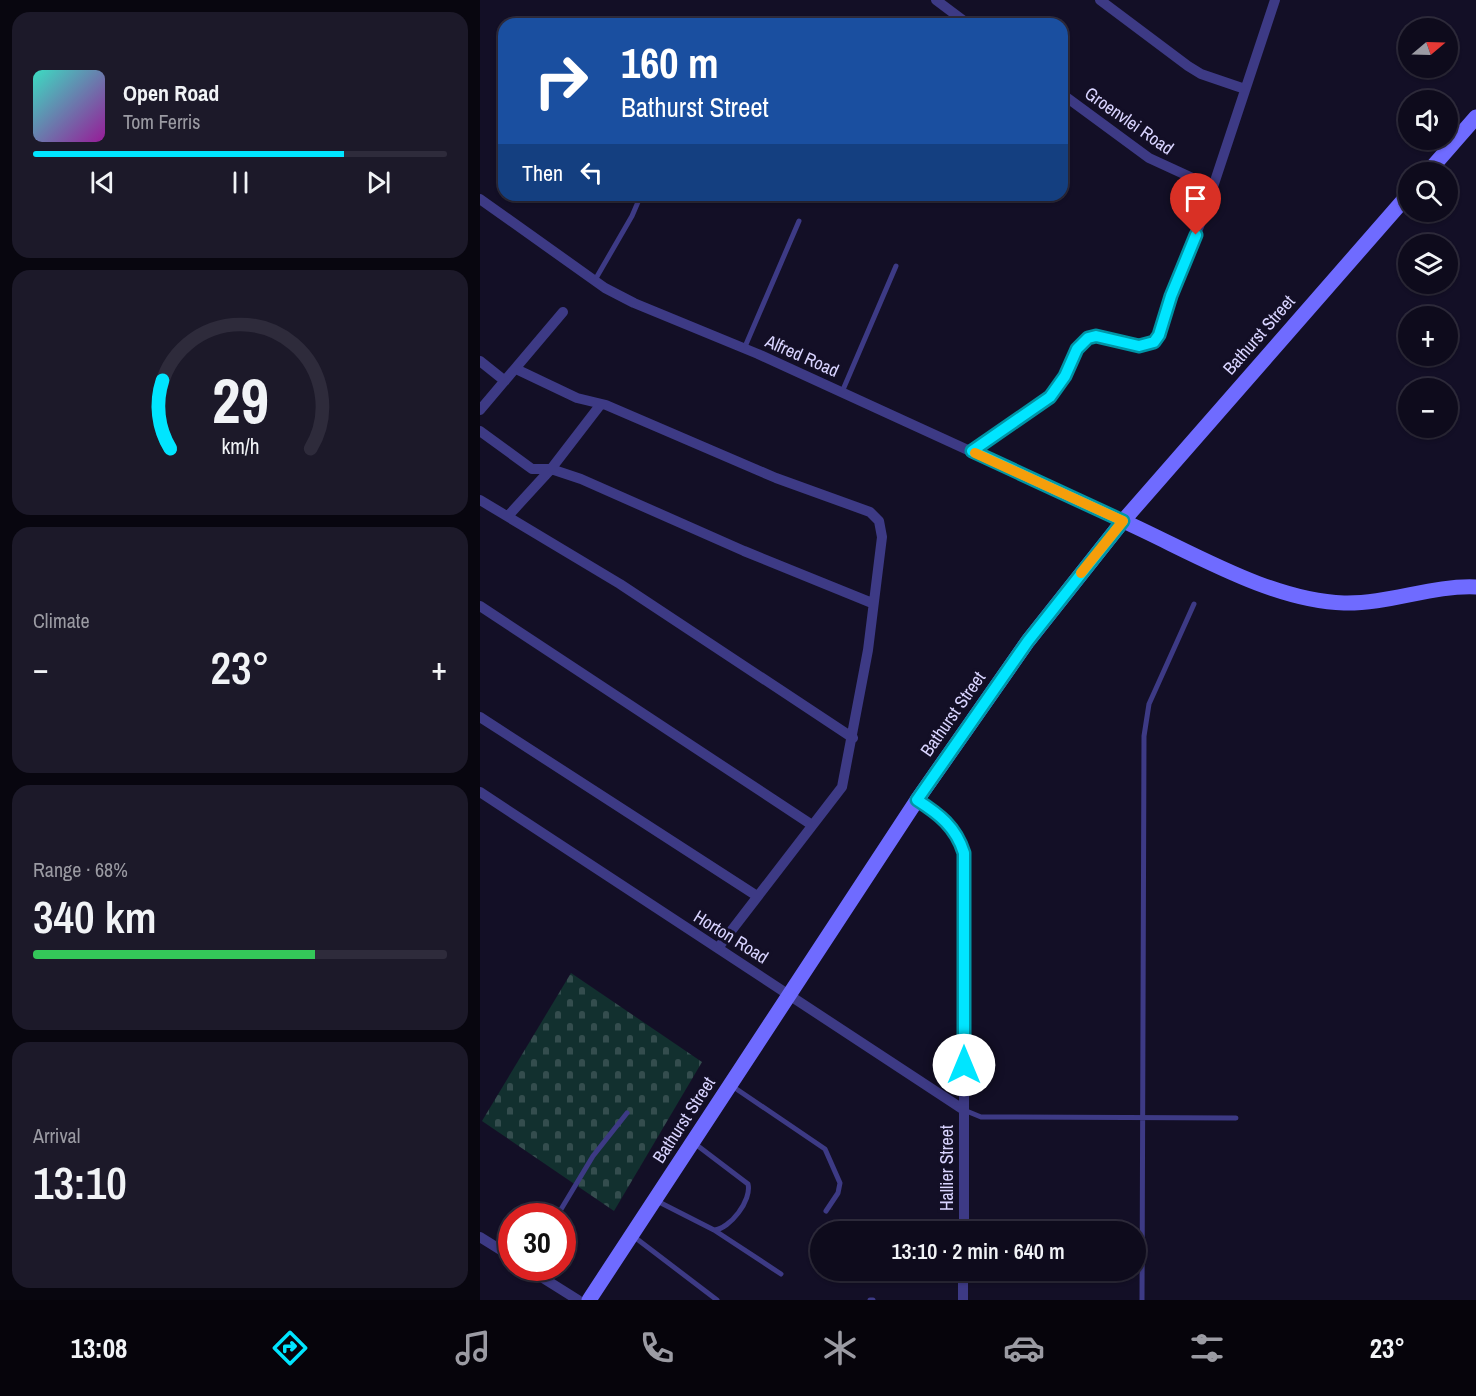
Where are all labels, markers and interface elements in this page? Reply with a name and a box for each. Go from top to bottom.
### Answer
north arrow [1398,18,1458,78]
map controls [1398,18,1458,438]
text: 160 m [621,35,719,91]
icon: right [522,42,600,120]
text: Open Road [123,78,219,108]
street label: Groenvlei Road [1080,81,1179,160]
text: Bathurst Street [621,89,769,125]
button: sound [1398,90,1458,150]
text: Tom Ferris [123,108,201,135]
icon: left [575,156,608,189]
text: Then [522,158,563,188]
button: search [1398,162,1458,222]
icon: previous [86,166,119,199]
icon: pause [224,166,257,199]
icon: next [362,166,395,199]
pin [1170,173,1221,235]
icon: arrive [1179,182,1212,215]
button: layers [1398,234,1458,294]
street label: Bathurst Street [1217,289,1300,380]
button: + [1398,306,1458,366]
street label: Alfred Road [761,328,843,383]
text: 29 [212,359,268,443]
button: − [1398,378,1458,438]
text: km/h [221,433,259,462]
text: Climate [33,607,90,634]
text: 23° [210,637,270,698]
text: − [33,646,49,690]
text: + [431,646,447,690]
street label: Bathurst Street [914,666,991,761]
text: Range · 68% [33,856,128,883]
text: 340 km [33,886,157,947]
street label: Horton Road [689,904,773,969]
position arrow [932,1033,996,1097]
street label: Bathurst Street [646,1072,721,1168]
text: Arrival [33,1122,80,1149]
street label: Hallier Street [934,1125,959,1211]
text: 13:10 [33,1152,127,1213]
speed limit sign: 30 [498,1203,576,1281]
text: 13:10 · 2 min · 640 m [891,1236,1065,1266]
icon: directions [269,1327,311,1369]
icon: music [452,1327,494,1369]
icon: phone [636,1327,678,1369]
icon: climate [819,1327,861,1369]
icon: car [1003,1327,1045,1369]
icon: filters [1186,1327,1228,1369]
text: 13:08 [71,1330,127,1366]
text: 23° [1370,1330,1405,1366]

